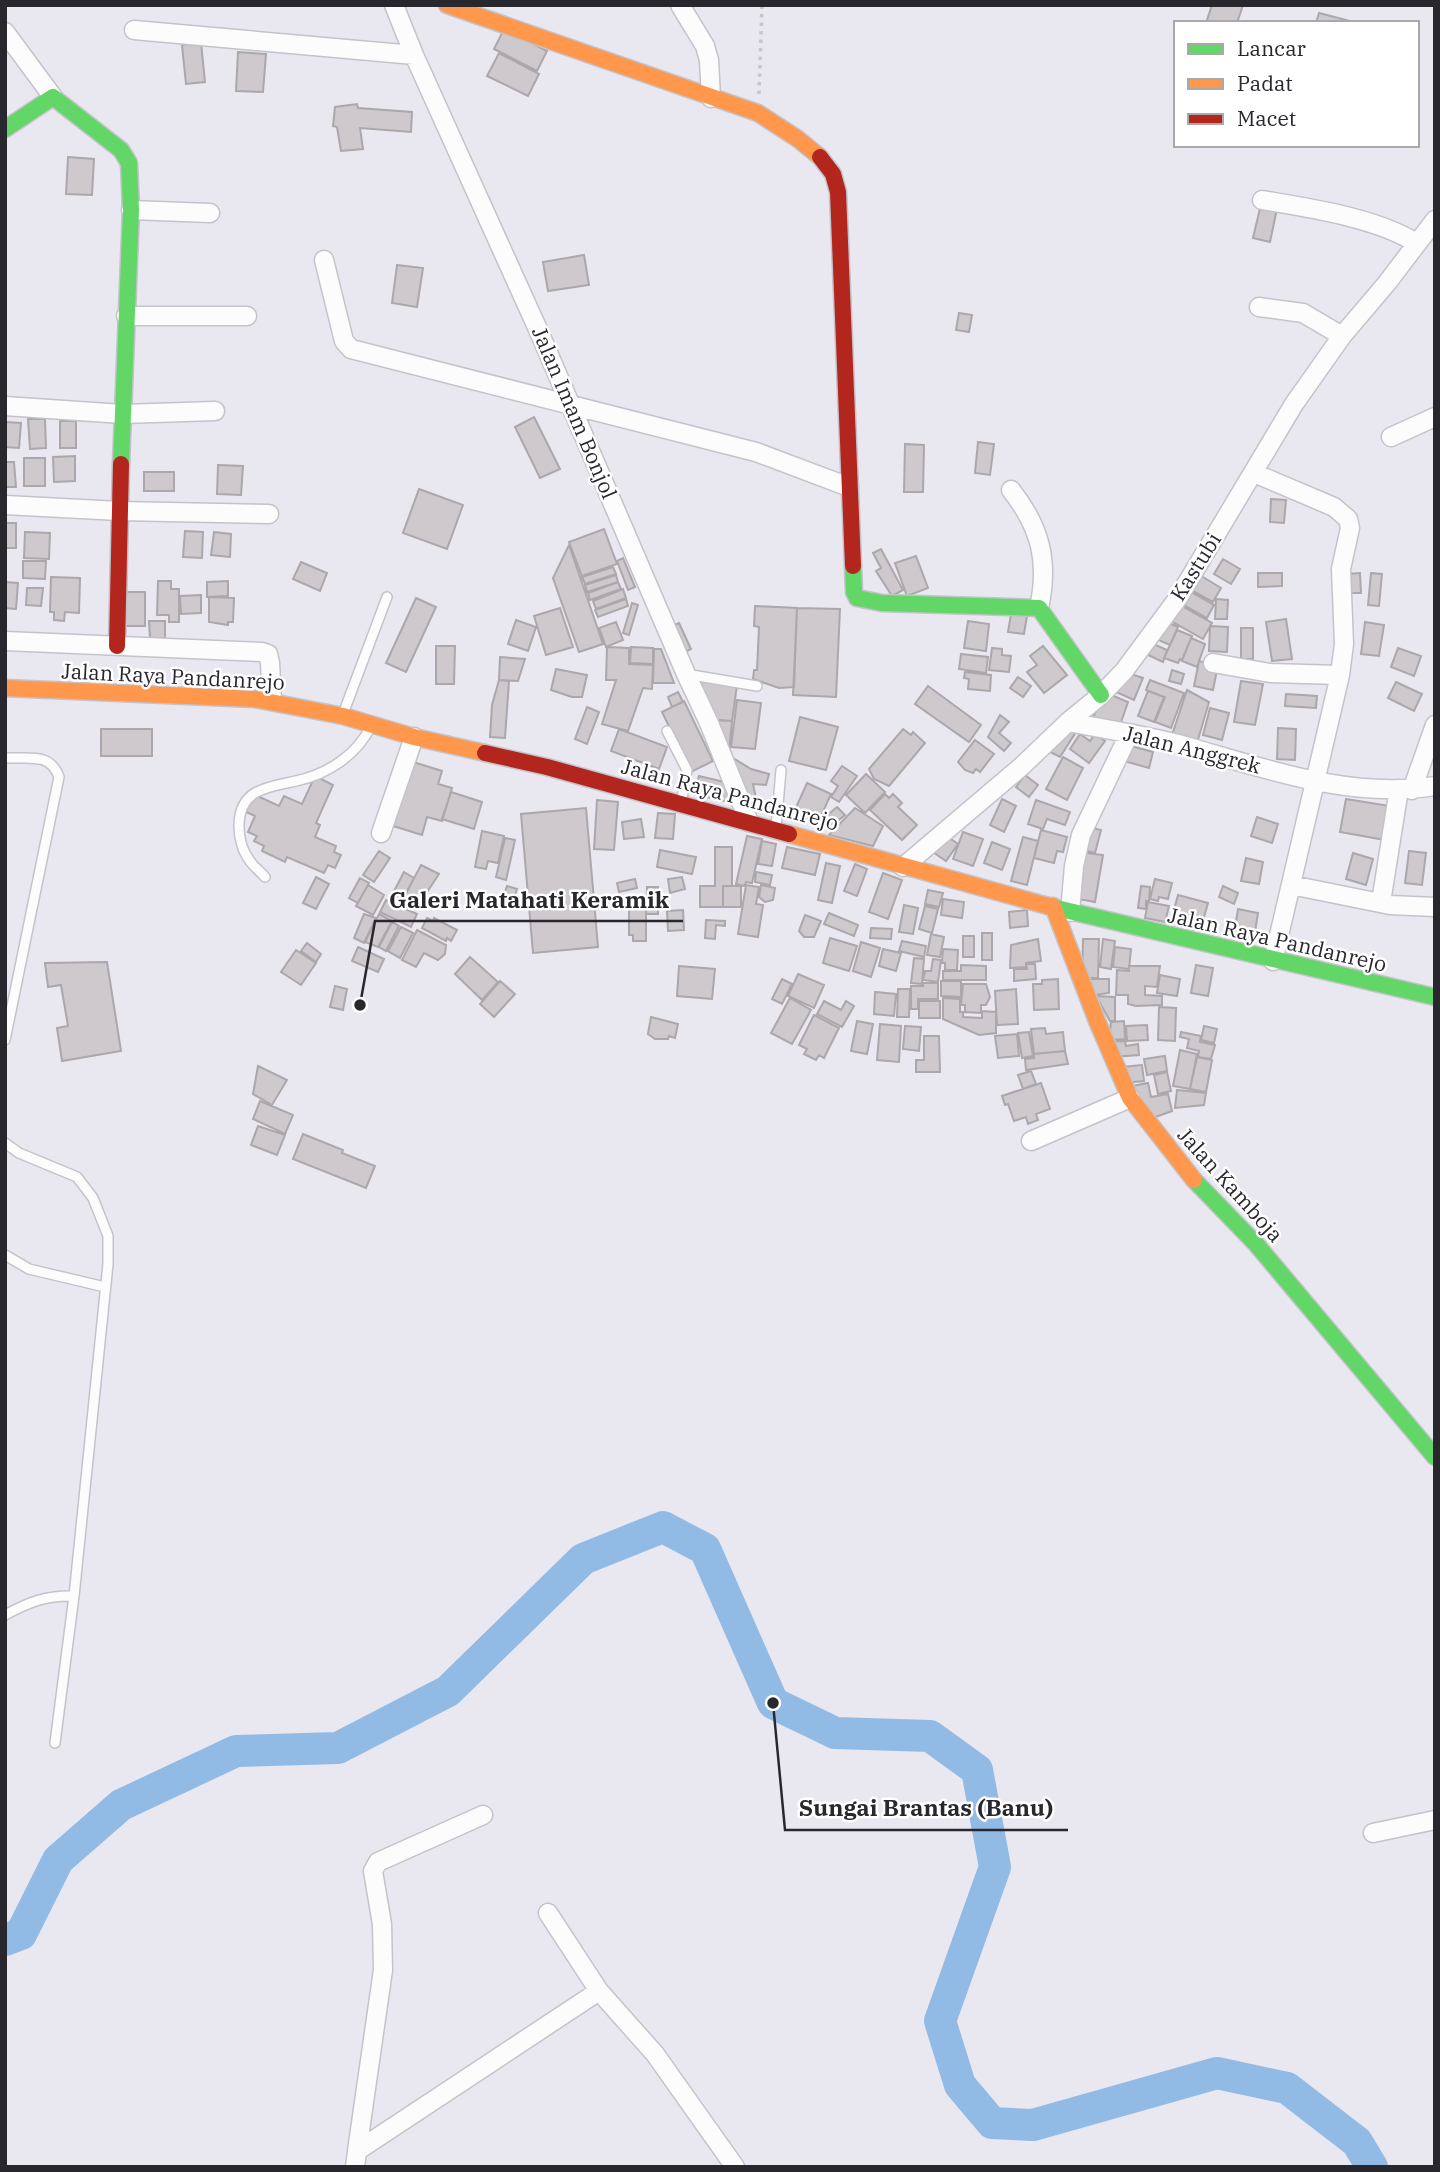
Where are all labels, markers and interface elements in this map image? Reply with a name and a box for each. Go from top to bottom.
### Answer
legend [1174,21,1419,147]
text: Lancar [1237,34,1307,62]
text: Padat [1237,69,1293,97]
text: Macet [1237,104,1296,132]
street label: Jalan Imam Bonjol [526,322,624,503]
street label: Kastubi [1163,527,1227,606]
street label: Jalan Raya Pandanrejo [61,656,286,696]
street label: Jalan Anggrek [1121,718,1265,780]
street label: Jalan Raya Pandanrejo [619,752,842,837]
callout: Galeri Matahati Keramik [375,877,683,921]
text: Galeri Matahati Keramik [389,884,670,914]
street label: Jalan Raya Pandanrejo [1165,900,1389,978]
street label: Jalan Kamboja [1172,1121,1290,1248]
callout: Sungai Brantas (Banu) [785,1786,1068,1830]
text: Sungai Brantas (Banu) [799,1792,1053,1822]

